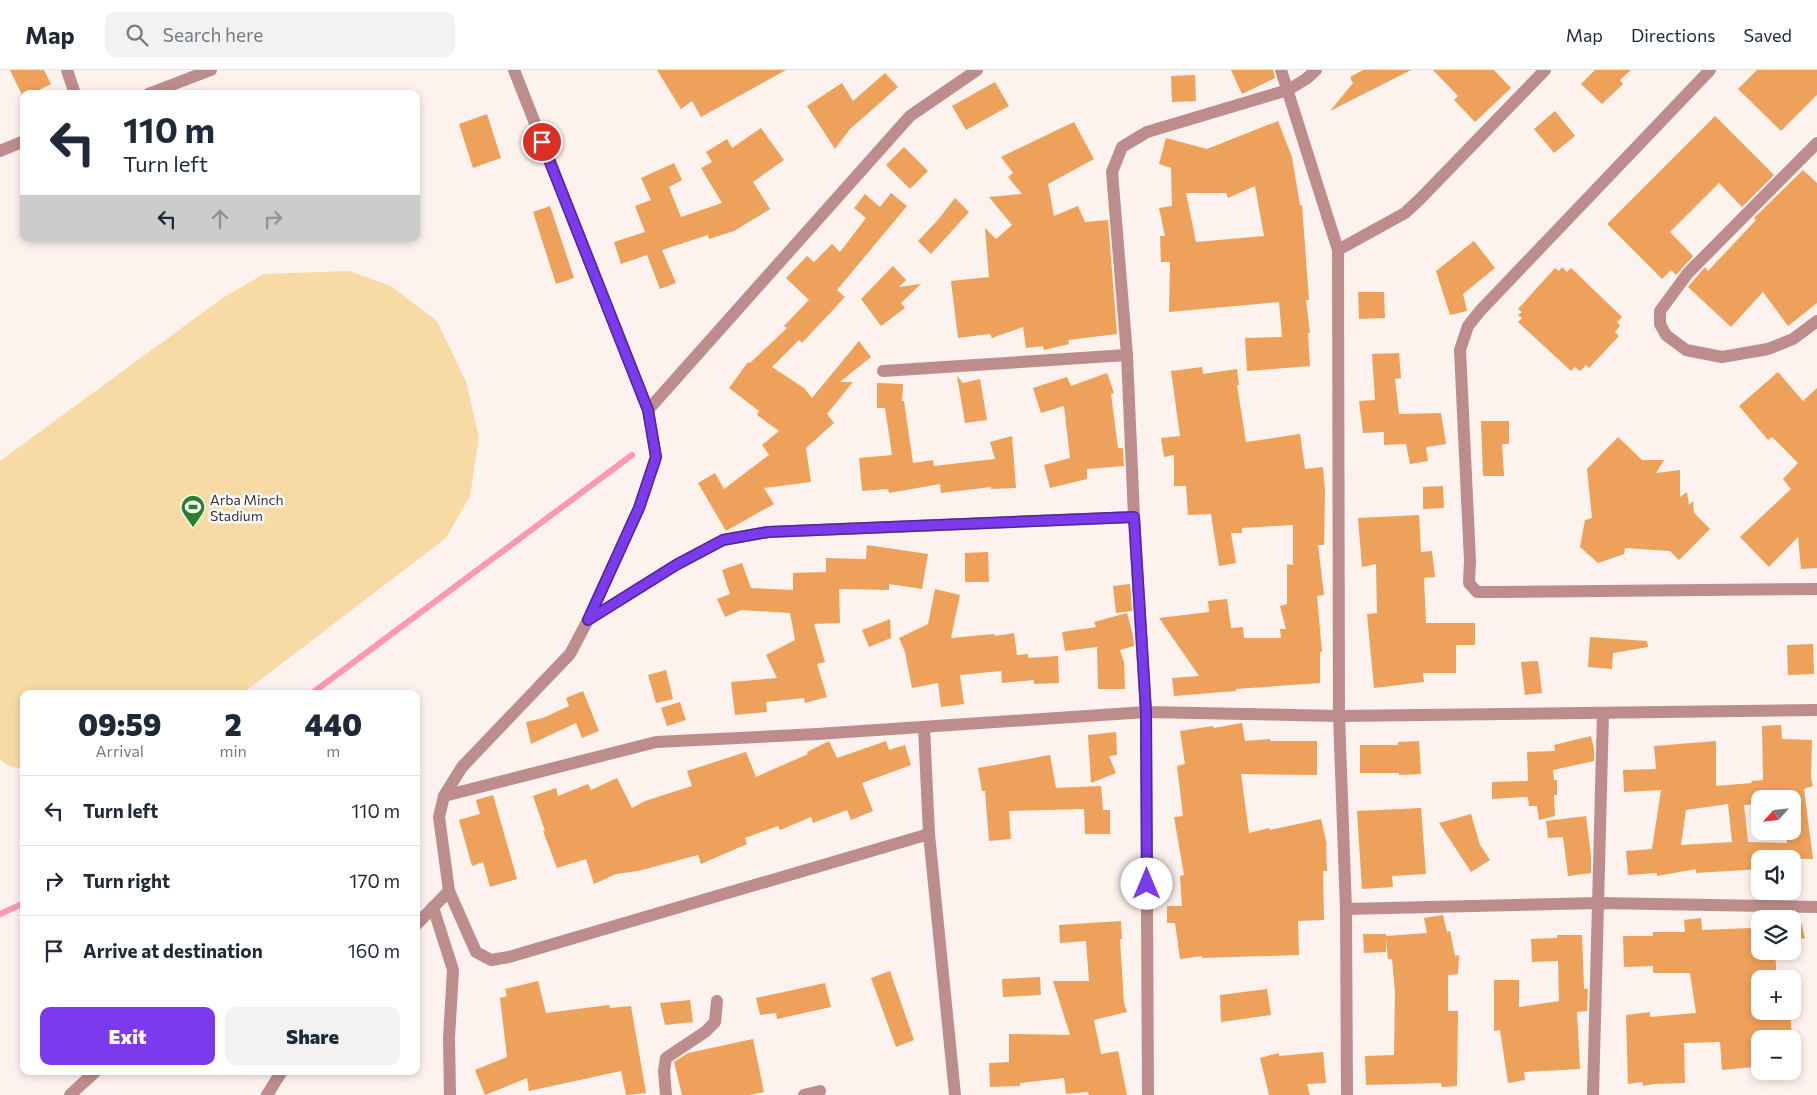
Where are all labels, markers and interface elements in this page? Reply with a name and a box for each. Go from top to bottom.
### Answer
search box [105,12,455,57]
text: Map [25,20,75,49]
icon: search [123,21,151,49]
text: Search here [163,23,263,46]
text: Map [1566,24,1603,46]
text: Directions [1631,24,1715,46]
text: Saved [1743,24,1792,46]
text: 110 m [123,107,215,150]
icon: left [40,110,105,175]
pin [521,121,563,163]
icon: arrive [528,128,556,156]
text: Turn left [123,150,208,177]
icon: left [153,205,181,233]
icon: ahead [206,205,234,233]
icon: right [259,205,287,233]
place label: Arba Minch Stadium [210,491,284,524]
sports icon: Arba Minch Stadium [180,494,206,528]
text: 09:59 [78,705,161,742]
text: 2 [224,705,242,742]
text: 440 [305,705,362,742]
text: Arrival [96,741,144,760]
text: min [219,741,247,760]
text: m [326,741,340,760]
north arrow [1751,790,1801,840]
map controls [1751,790,1801,1080]
icon: left [40,797,68,825]
text: Turn left [83,799,158,822]
text: 110 m [351,799,400,822]
button: sound [1751,850,1801,900]
position arrow [1120,857,1172,909]
icon: right [40,867,68,895]
text: Turn right [83,869,170,892]
text: 170 m [349,869,400,892]
button: layers [1751,910,1801,960]
icon: arrive [40,937,68,965]
text: Arrive at destination [83,939,263,962]
text: 160 m [348,939,400,962]
button: + [1751,970,1801,1020]
button: Exit [40,1007,215,1065]
button: Share [225,1007,400,1065]
button: − [1751,1030,1801,1080]

